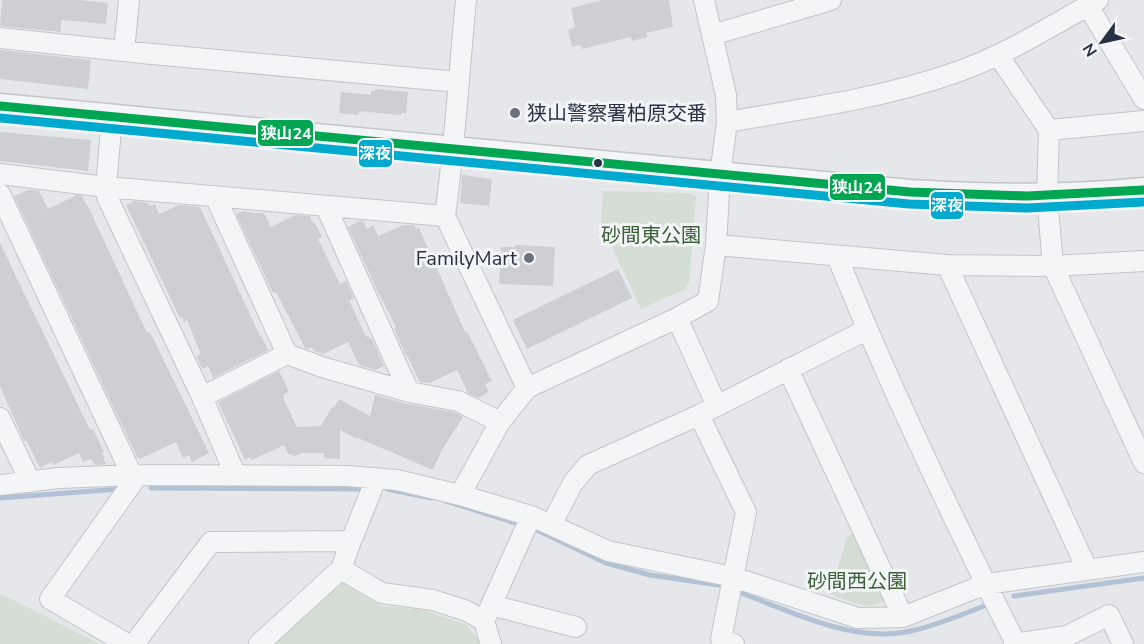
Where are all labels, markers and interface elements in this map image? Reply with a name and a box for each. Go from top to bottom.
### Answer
north arrow [1072,12,1132,72]
text: N [1078,39,1103,61]
place label: 狭山警察署柏原交番 [527,100,707,127]
marker: 狭山警察署柏原交番 [508,106,522,120]
line badge: 狭山24 [257,119,314,147]
text: 狭山24 [260,123,312,145]
line badge: 深夜 [358,139,393,168]
text: 深夜 [359,143,391,165]
unlabelled marker [592,157,604,169]
line badge: 狭山24 [829,173,886,201]
text: 狭山24 [831,177,883,199]
line badge: 深夜 [930,191,964,220]
text: 深夜 [931,195,963,217]
park label: 砂間東公園 [601,222,701,249]
place label: FamilyMart [416,245,518,272]
marker: FamilyMart [522,251,536,265]
park label: 砂間西公園 [807,568,907,595]

